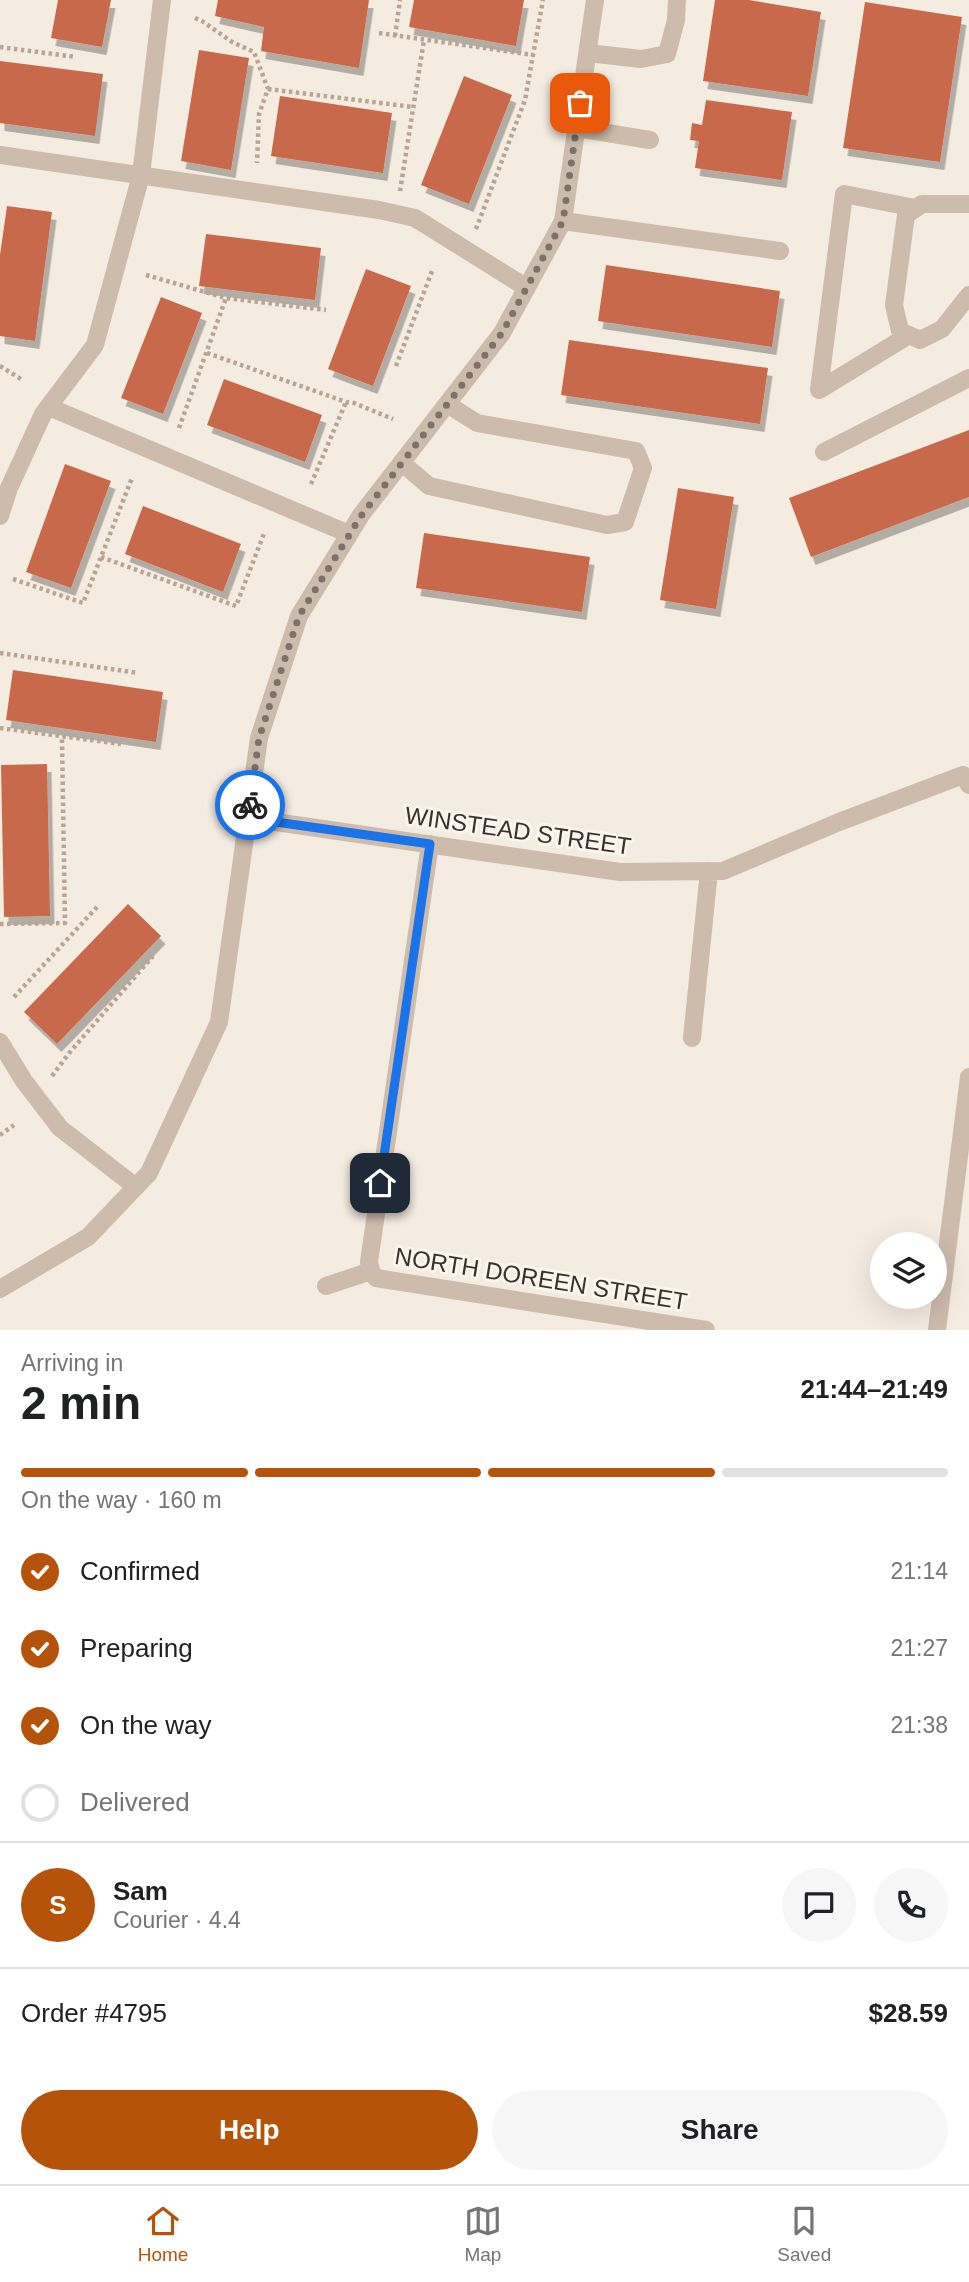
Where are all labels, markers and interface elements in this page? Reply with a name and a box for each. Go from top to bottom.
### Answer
pin [550,73,610,133]
icon: bag [561,84,599,122]
courier [215,770,285,840]
icon: bike [231,786,269,824]
street label: WINSTEAD STREET [403,801,633,860]
pin [350,1153,410,1213]
icon: home [361,1164,399,1202]
map controls [870,1232,947,1309]
button: layers [870,1232,947,1309]
street label: NORTH DOREEN STREET [393,1242,689,1315]
text: Arriving in [21,1350,123,1376]
text: 21:44–21:49 [801,1374,948,1404]
text: 2 min [21,1377,141,1429]
text: On the way · 160 m [21,1487,222,1513]
icon: check [21,1553,59,1591]
text: Confirmed [80,1556,200,1586]
text: 21:14 [890,1558,948,1584]
icon: check [21,1630,59,1668]
text: Preparing [80,1633,193,1663]
text: 21:27 [890,1635,948,1661]
icon: check [21,1707,59,1745]
text: On the way [80,1710,212,1740]
text: 21:38 [890,1712,948,1738]
text: Delivered [80,1787,190,1817]
button: chat [782,1868,856,1942]
button: phone [874,1868,948,1942]
text: Sam [113,1876,168,1906]
text: S [49,1890,67,1920]
text: Courier · 4.4 [113,1907,241,1933]
text: Order #4795 [21,1998,167,2028]
text: $28.59 [868,1998,948,2028]
button: Help [21,2090,478,2170]
button: Share [492,2090,948,2170]
tab: Home [138,2202,188,2266]
tab: Map [464,2202,502,2266]
tab: Saved [777,2202,831,2266]

